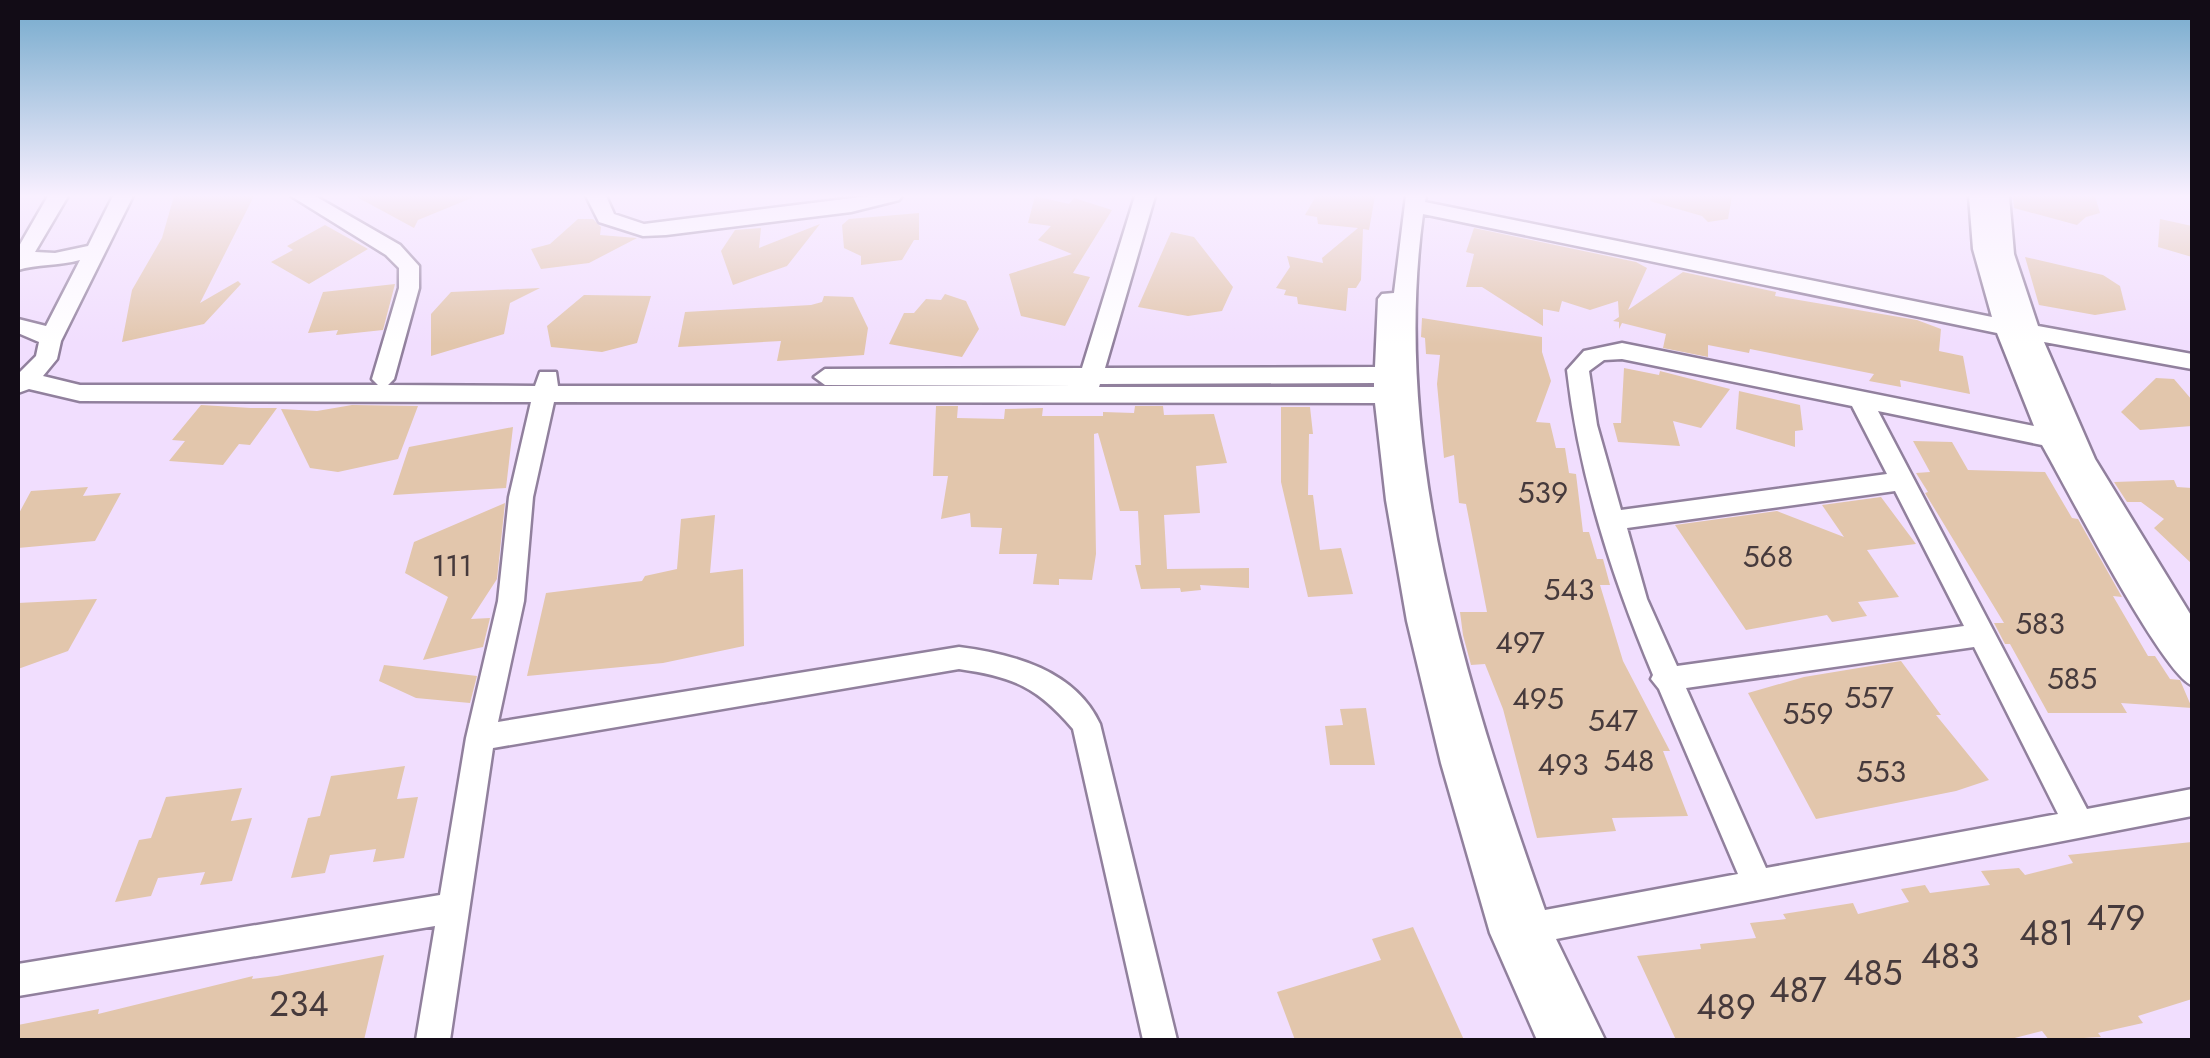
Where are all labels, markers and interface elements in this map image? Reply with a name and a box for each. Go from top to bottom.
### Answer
house number: 539 [1518,471,1568,514]
house number: 568 [1743,535,1793,578]
house number: 111 [432,544,472,587]
house number: 543 [1544,568,1594,611]
house number: 583 [2015,602,2065,645]
house number: 497 [1495,621,1545,664]
house number: 585 [2047,657,2097,700]
house number: 557 [1844,676,1894,719]
house number: 495 [1512,677,1564,720]
house number: 559 [1782,692,1834,735]
house number: 547 [1588,699,1638,742]
house number: 548 [1604,739,1654,782]
house number: 493 [1537,743,1589,786]
house number: 553 [1856,750,1906,793]
house number: 479 [2087,893,2145,943]
house number: 481 [2019,908,2075,958]
house number: 483 [1921,931,1979,981]
house number: 485 [1843,948,1903,998]
house number: 487 [1769,965,1827,1015]
house number: 234 [269,979,329,1029]
house number: 489 [1696,982,1756,1032]

